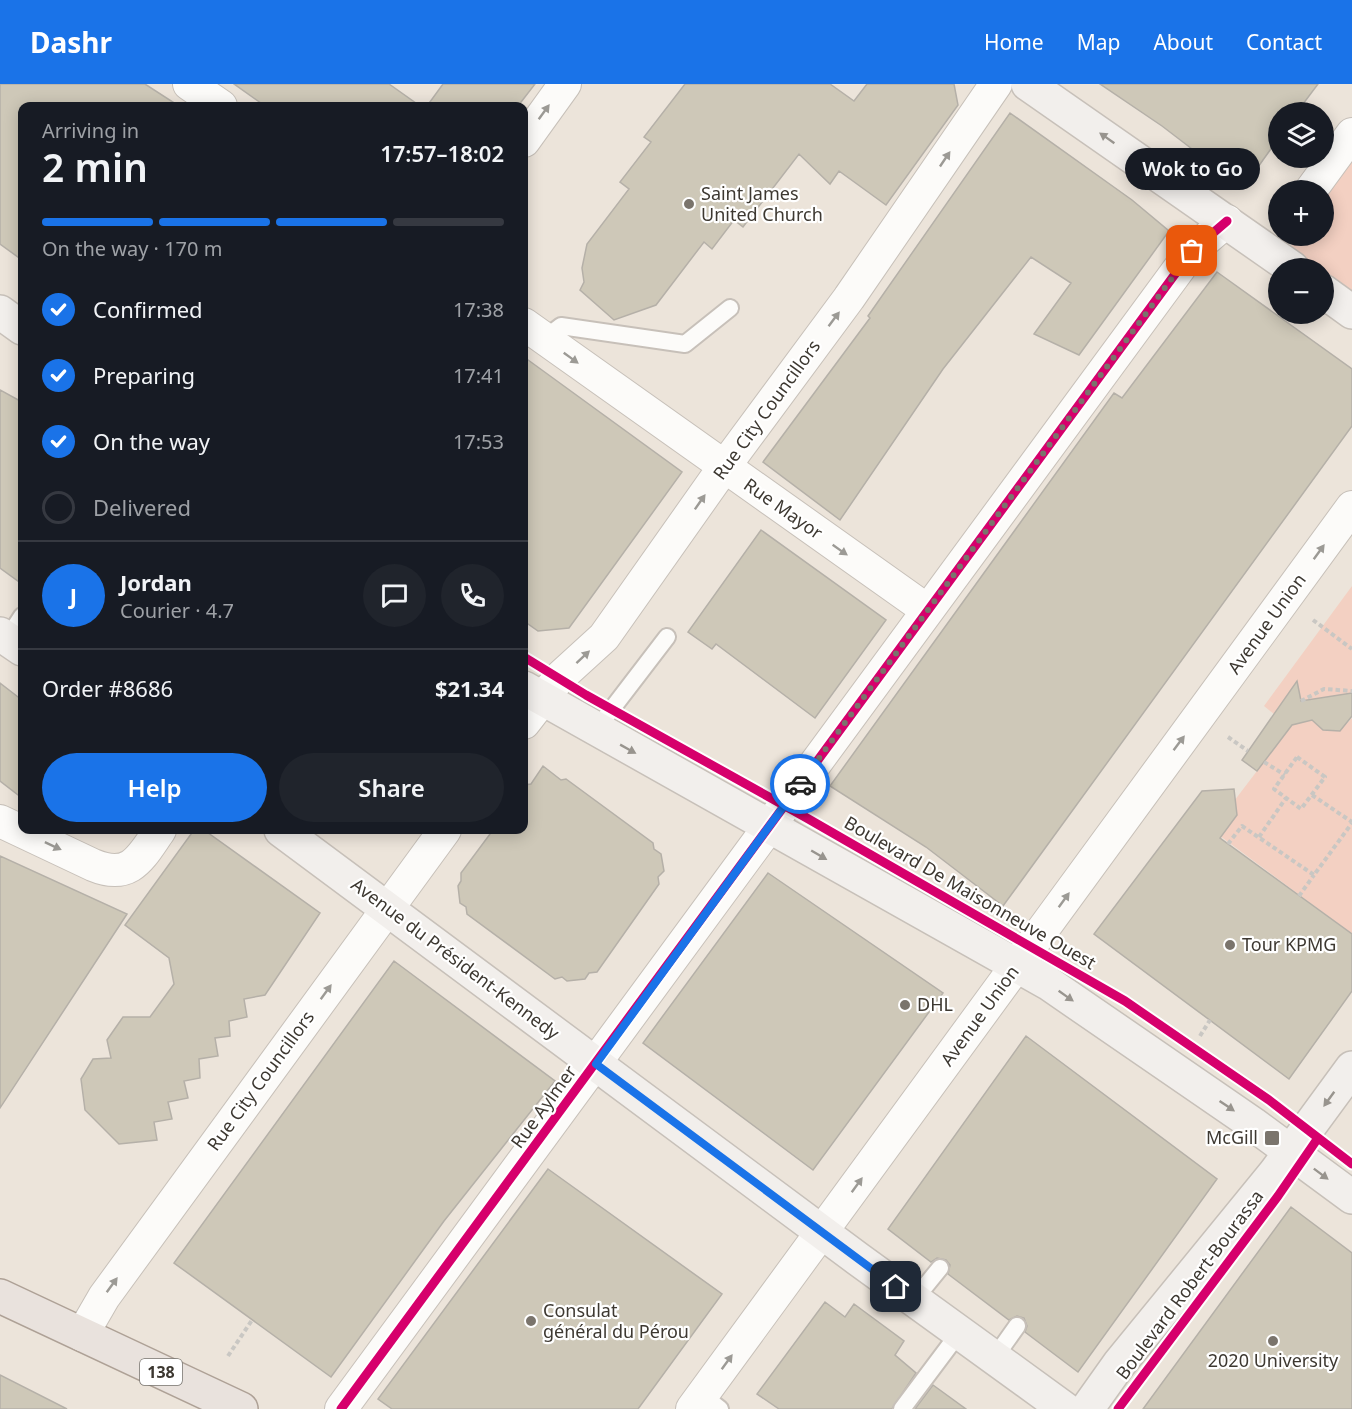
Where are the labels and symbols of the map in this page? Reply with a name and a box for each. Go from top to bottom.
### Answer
one-way arrow [538,105,550,121]
one-way arrow [1099,133,1115,144]
callout: Wok to Go [1124,149,1260,191]
one-way arrow [939,151,950,167]
place label: Saint James United Church [701,181,823,226]
marker: Saint James United Church [682,197,696,211]
pin [1166,225,1217,276]
one-way arrow [827,312,839,327]
street label: Rue City Councillors [707,335,825,484]
one-way arrow [563,352,579,363]
street label: Rue Mayor [739,472,828,544]
one-way arrow [694,494,706,510]
one-way arrow [832,544,848,556]
one-way arrow [1313,545,1325,561]
street label: Avenue Union [1222,568,1311,679]
one-way arrow [575,650,590,664]
one-way arrow [1173,736,1185,752]
one-way arrow [619,744,636,754]
courier [770,754,830,814]
street label: Boulevard De Maisonneuve Ouest [840,810,1101,974]
one-way arrow [44,841,61,850]
one-way arrow [811,849,827,860]
street label: Avenue du Président-Kennedy [347,872,565,1045]
one-way arrow [1057,893,1069,908]
place label: Tour KPMG [1242,932,1336,956]
marker: Tour KPMG [1223,938,1237,952]
street label: Avenue Union [935,960,1024,1071]
one-way arrow [320,984,332,999]
one-way arrow [1058,990,1074,1001]
place label: DHL [917,992,953,1016]
marker: DHL [898,998,912,1012]
street label: Rue City Councillors [201,1006,319,1155]
street label: Rue Aylmer [505,1060,582,1153]
one-way arrow [1324,1091,1336,1106]
one-way arrow [1218,1100,1234,1112]
place label: McGill [1206,1125,1258,1149]
marker: McGill [1263,1129,1281,1147]
one-way arrow [1314,1168,1329,1180]
one-way arrow [850,1177,863,1193]
street label: Boulevard Robert-Bourassa [1110,1185,1268,1384]
pin [870,1261,921,1312]
one-way arrow [106,1277,118,1292]
place label: Consulat général du Pérou [543,1298,689,1343]
marker: Consulat général du Pérou [524,1314,538,1328]
marker: 2020 University [1266,1334,1280,1348]
place label: 2020 University [1208,1348,1339,1372]
one-way arrow [721,1354,733,1370]
road number: 138 [140,1359,182,1385]

